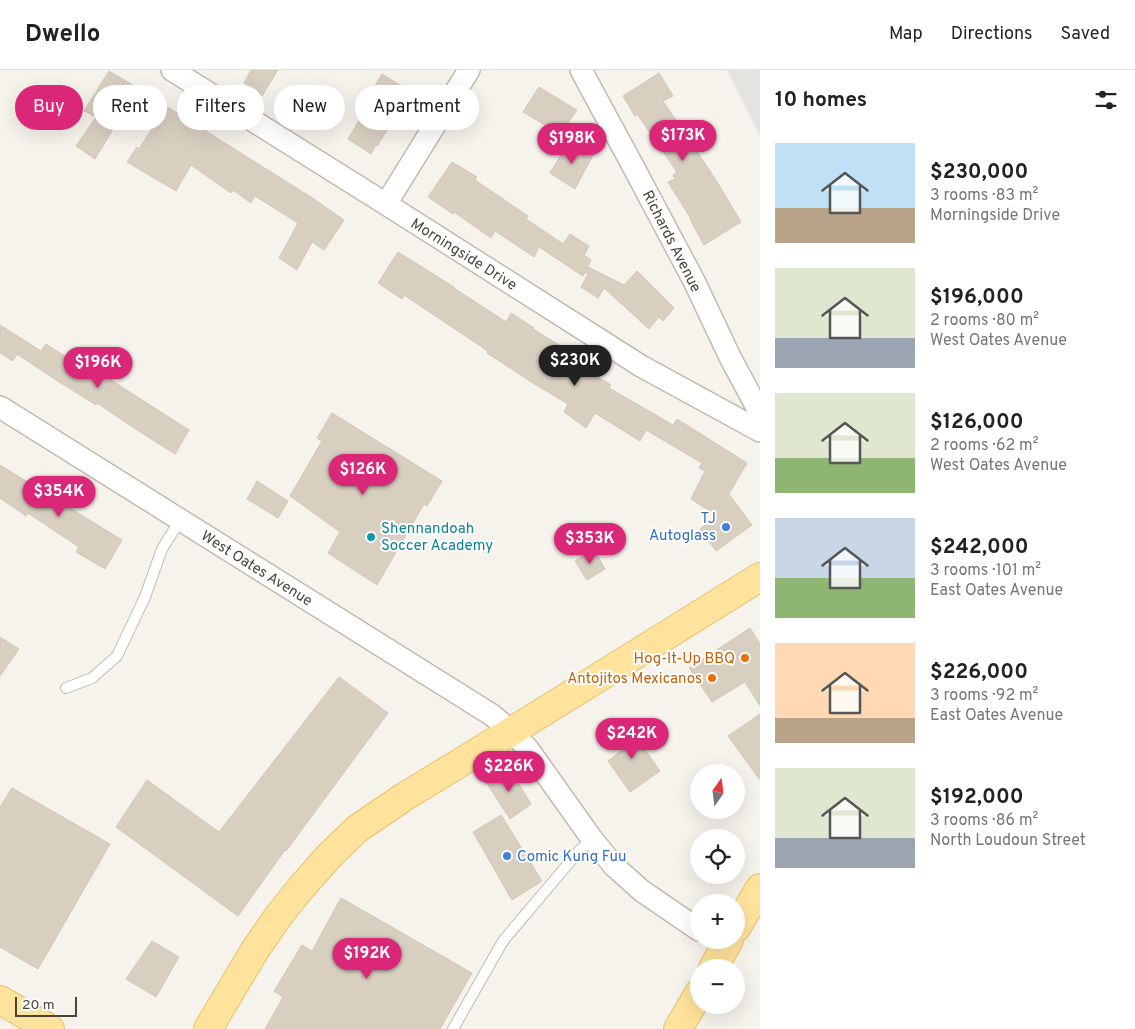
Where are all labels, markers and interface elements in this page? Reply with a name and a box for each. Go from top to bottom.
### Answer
text: Dwello [25,20,100,50]
text: Map [889,23,923,46]
text: Directions [951,23,1033,46]
text: Saved [1061,23,1110,46]
chip: Buy [15,85,83,130]
chip: Rent [93,85,167,130]
chip: Filters [177,85,264,130]
chip: New [274,85,345,130]
chip: Apartment [355,85,479,130]
icon: filters [1092,86,1120,114]
text: 10 homes [775,87,867,114]
pin: $173K [648,119,718,162]
pin: $198K [537,122,607,165]
text: $173K [660,126,706,146]
text: $198K [548,129,596,149]
text: $230,000 [930,159,1028,186]
icon: home [815,163,875,223]
text: 3 rooms · 83 m² [930,186,1038,206]
street label: Richards Avenue [637,188,705,296]
text: Morningside Drive [930,206,1060,226]
street label: Morningside Drive [406,215,520,296]
text: $196,000 [930,284,1024,311]
icon: home [815,288,875,348]
text: 2 rooms · 80 m² [930,311,1039,331]
text: West Oates Avenue [930,331,1067,351]
pin: $230K [540,344,610,387]
pin: $196K [63,346,133,389]
text: $230K [550,351,600,371]
text: $196K [74,353,122,373]
text: $126,000 [930,409,1024,436]
icon: home [815,413,875,473]
text: 2 rooms · 62 m² [930,436,1038,456]
pin: $126K [328,454,398,496]
text: West Oates Avenue [930,456,1067,476]
text: $126K [340,460,387,480]
pin: $354K [24,476,94,518]
text: $354K [34,482,84,502]
place label: TJ Autoglass [649,510,716,546]
place label: Shennandoah Soccer Academy [381,520,493,556]
marker: TJ Autoglass [720,521,732,533]
pin: $353K [555,522,625,565]
street label: West Oates Avenue [197,527,316,611]
text: $353K [565,529,615,549]
marker: Shennandoah Soccer Academy [365,531,377,543]
text: $242,000 [930,534,1029,561]
icon: home [815,538,875,598]
text: 3 rooms · 101 m² [930,561,1041,581]
text: East Oates Avenue [930,581,1063,601]
place label: Hog-It-Up BBQ [634,650,735,669]
marker: Hog-It-Up BBQ [739,652,751,664]
text: $226,000 [930,659,1028,686]
icon: home [815,663,875,723]
place label: Antojitos Mexicanos [567,670,702,689]
marker: Antojitos Mexicanos [706,672,718,684]
text: 3 rooms · 92 m² [930,686,1038,706]
text: East Oates Avenue [930,706,1063,726]
pin: $242K [597,718,667,760]
text: $242K [607,724,657,744]
pin: $226K [474,750,544,793]
text: $226K [484,757,534,777]
north arrow [690,764,745,819]
map controls [690,764,745,1014]
text: $192,000 [930,784,1024,811]
icon: home [815,788,875,848]
text: 3 rooms · 86 m² [930,811,1038,831]
button: locate [690,829,745,884]
text: North Loudoun Street [930,831,1086,851]
place label: Comic Kung Fuu [517,848,626,867]
marker: Comic Kung Fuu [501,850,513,862]
button: + [690,894,745,949]
pin: $192K [332,938,402,980]
text: $192K [344,944,391,964]
button: − [690,959,745,1014]
scale bar [15,994,78,1017]
text: 20 m [22,997,55,1014]

